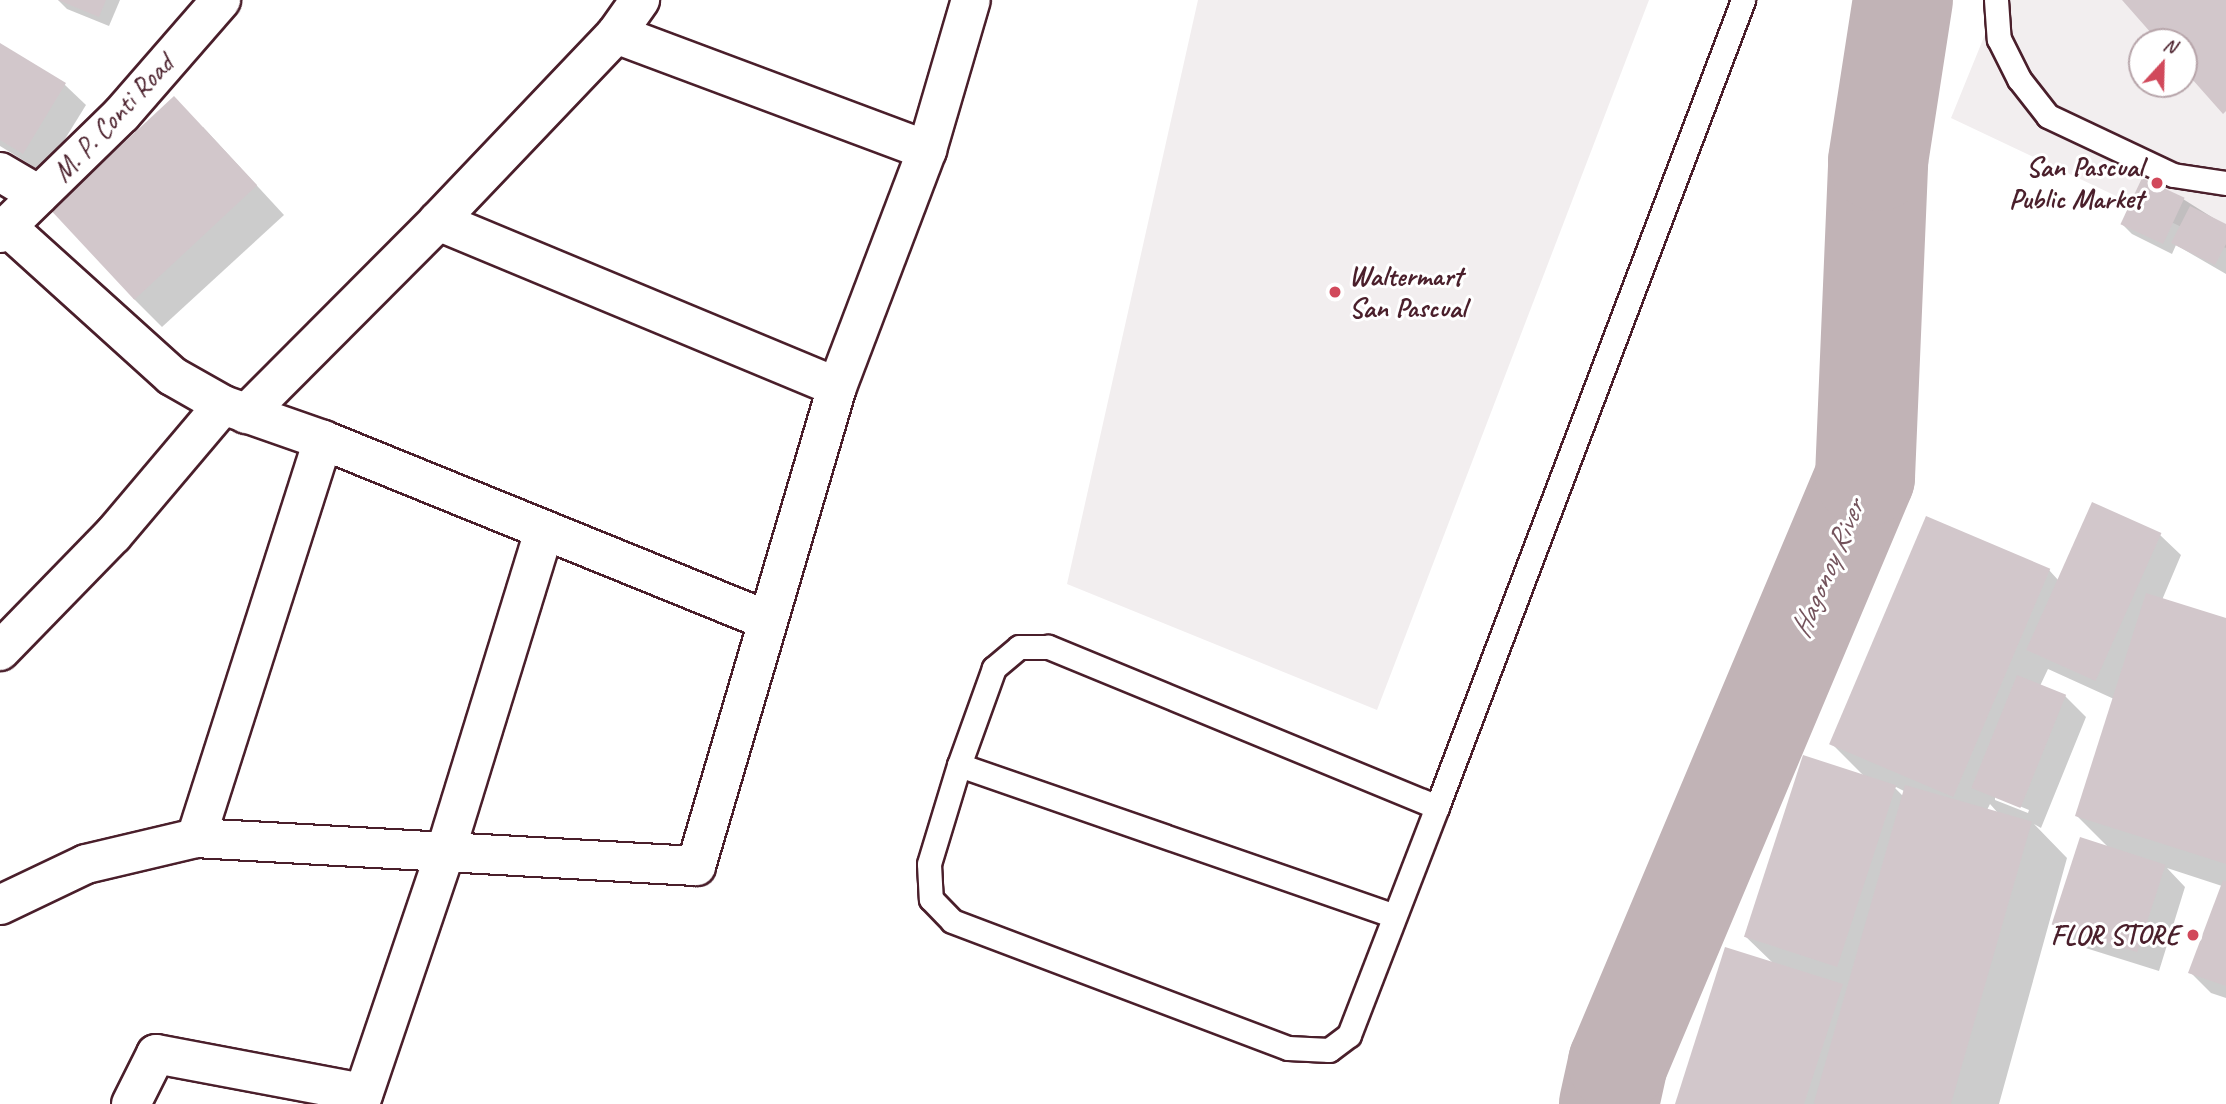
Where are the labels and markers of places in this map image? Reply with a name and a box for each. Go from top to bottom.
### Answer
place label: San Pascual Public Market [2008,150,2143,216]
marker: San Pascual Public Market [2149,175,2165,191]
place label: Waltermart San Pascual [1349,259,1466,325]
marker: Waltermart San Pascual [1327,284,1343,300]
place label: FLOR STORE [2050,918,2179,952]
marker: FLOR STORE [2185,927,2201,943]

